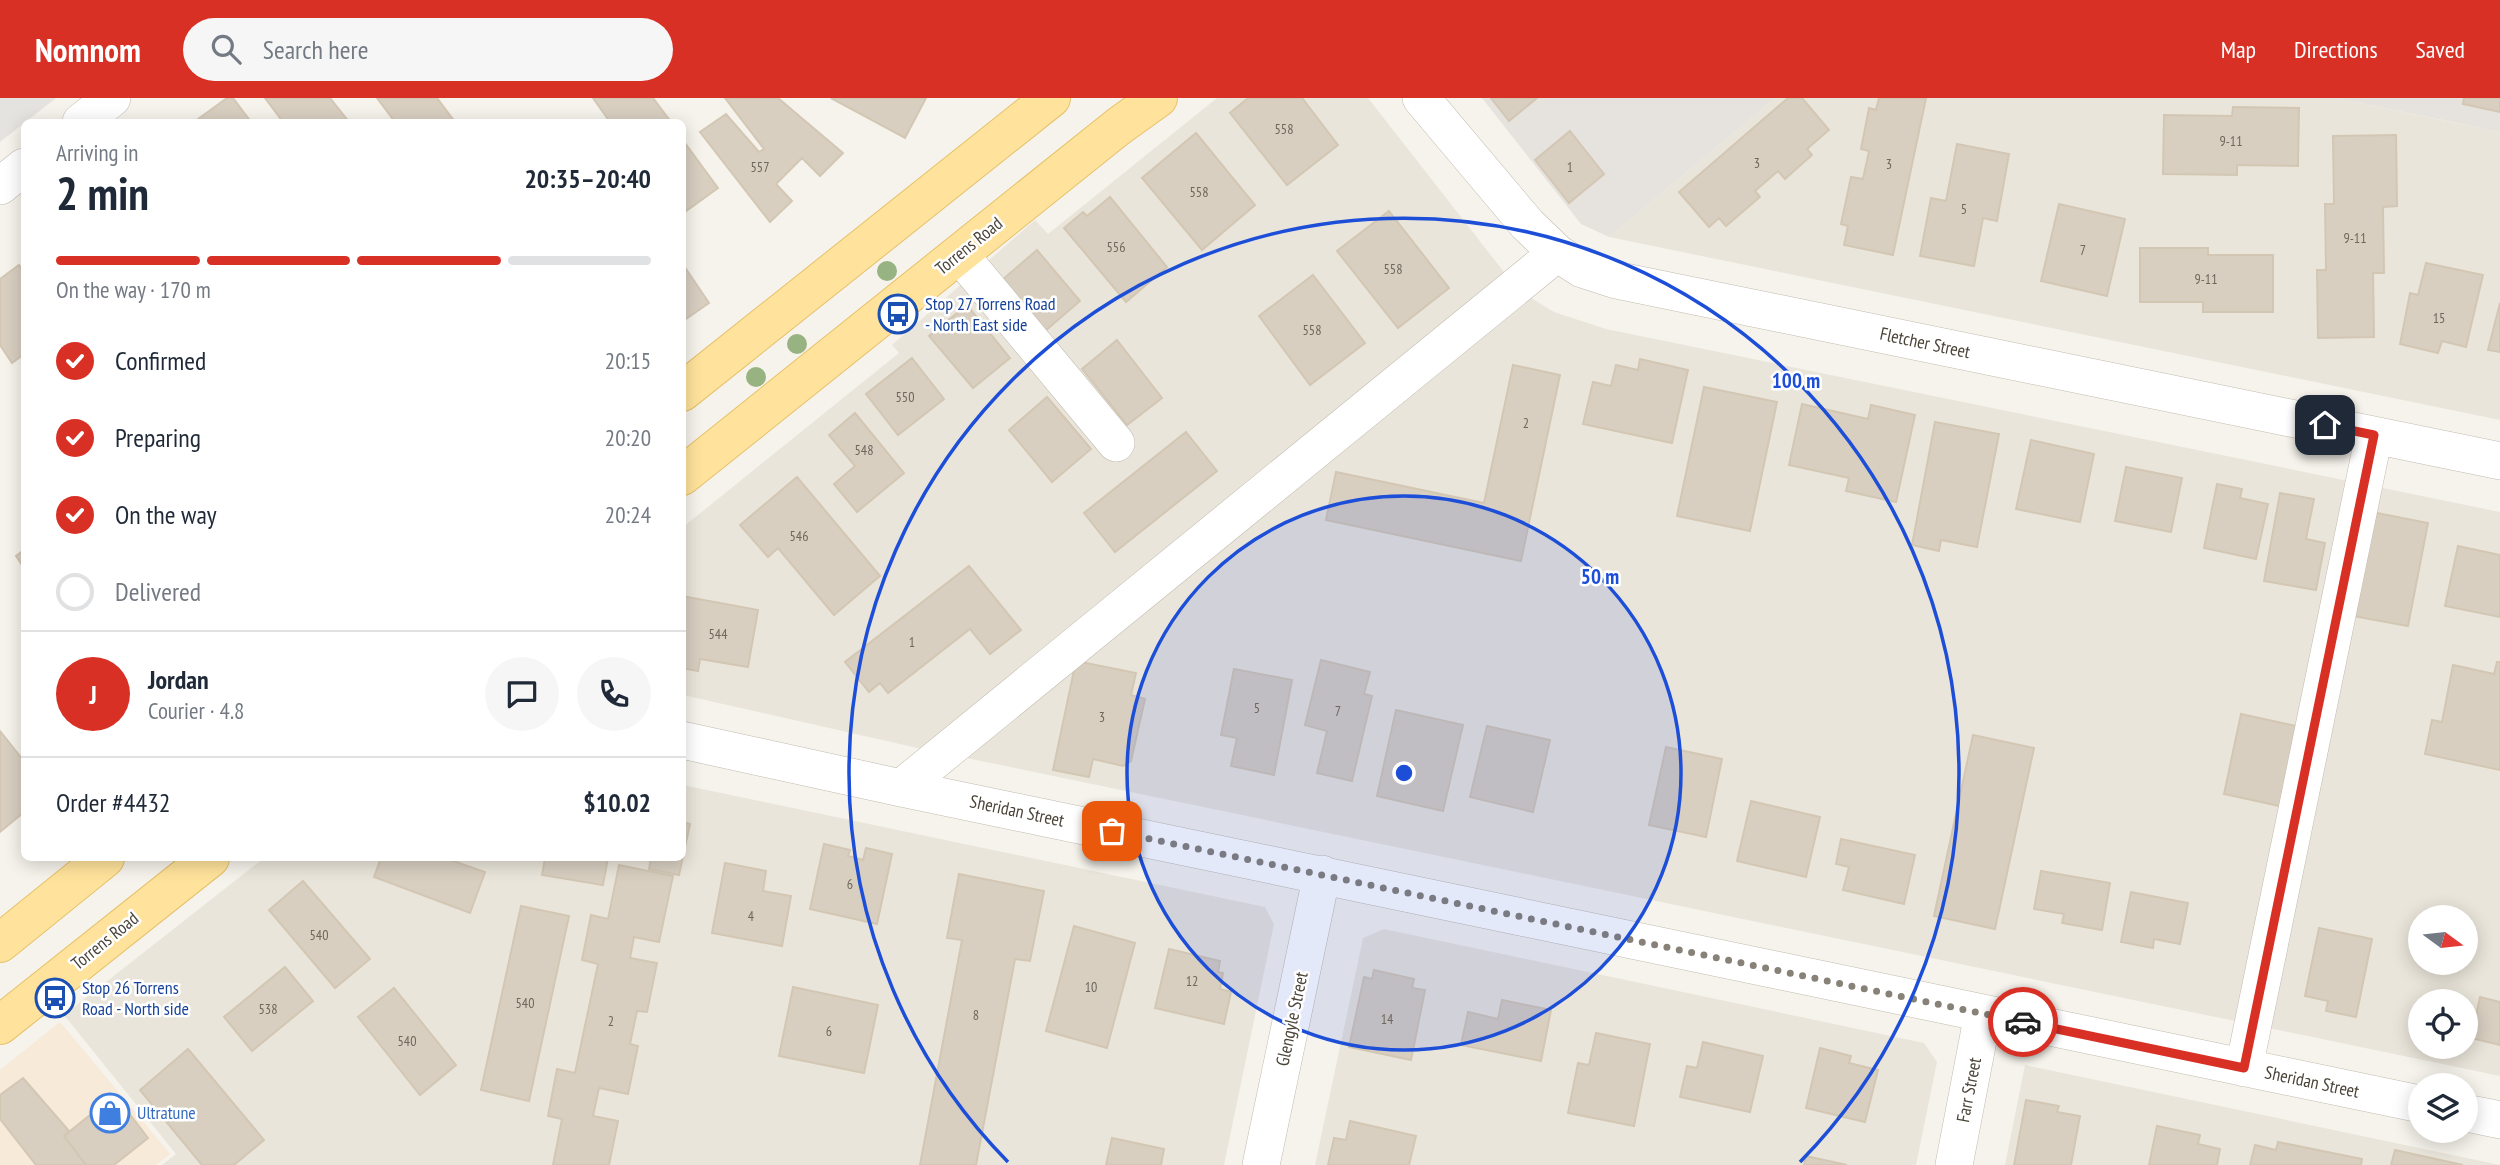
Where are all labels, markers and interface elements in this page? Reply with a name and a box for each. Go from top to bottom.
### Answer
search box [183,18,673,81]
text: Nomnom [35,28,141,71]
icon: search [207,30,245,68]
text: Search here [263,33,368,66]
text: Map [2221,34,2256,65]
text: Directions [2294,34,2378,65]
text: Saved [2416,34,2465,65]
house number: 558 [1275,120,1293,138]
house number: 9-11 [2220,132,2242,150]
text: Arriving in [56,138,138,167]
house number: 3 [1754,154,1760,172]
house number: 3 [1886,155,1892,173]
house number: 557 [751,158,769,176]
house number: 1 [1567,158,1573,176]
text: 20:35–20:40 [524,162,651,195]
text: 2 min [56,163,149,223]
house number: 558 [1190,183,1208,201]
house number: 5 [1961,200,1967,218]
street label: Torrens Road [930,212,1007,280]
house number: 9-11 [2344,229,2366,247]
house number: 556 [1107,238,1125,256]
house number: 7 [2080,241,2086,259]
house number: 558 [1384,260,1402,278]
house number: 9-11 [2195,270,2217,288]
text: On the way · 170 m [56,275,211,304]
place label: Stop 27 Torrens Road - North East side [925,292,1055,336]
bus stop icon: Stop 27 Torrens Road - North East side [877,293,919,335]
house number: 15 [2433,309,2445,327]
house number: 558 [1303,321,1321,339]
street label: Fletcher Street [1878,322,1972,363]
icon: check [56,342,94,380]
text: Confirmed [115,344,206,377]
text: 20:15 [605,346,651,375]
text: 100 m [1772,367,1820,394]
house number: 550 [896,388,914,406]
pin [2295,395,2355,455]
icon: home [2306,406,2344,444]
house number: 2 [1523,414,1529,432]
icon: check [56,419,94,457]
text: Preparing [115,421,201,454]
text: 20:20 [605,423,651,452]
house number: 548 [855,441,873,459]
icon: check [56,496,94,534]
text: On the way [115,498,217,531]
text: 20:24 [605,500,651,529]
house number: 546 [790,527,808,545]
text: 50 m [1581,563,1619,590]
text: Delivered [115,575,201,608]
house number: 544 [709,625,728,643]
house number: 1 [909,633,915,651]
button: chat [485,657,559,731]
button: phone [577,657,651,731]
text: Jordan [148,663,209,696]
text: J [89,678,97,711]
text: Courier · 4.8 [148,696,244,725]
house number: 5 [1254,699,1260,717]
house number: 7 [1335,702,1341,720]
house number: 3 [1099,708,1105,726]
centre of rings [1392,761,1416,785]
text: Order #4432 [56,786,171,819]
text: $10.02 [583,786,651,819]
street label: Sheridan Street [968,789,1066,832]
pin [1082,801,1142,861]
icon: bag [1093,812,1131,850]
house number: 6 [847,875,853,893]
north arrow [2408,905,2478,975]
map controls [2408,905,2478,1143]
street label: Torrens Road [66,907,143,975]
house number: 4 [748,907,755,925]
house number: 540 [310,926,328,944]
street label: Glengyle Street [1270,970,1313,1068]
house number: 12 [1186,972,1198,990]
place label: Stop 26 Torrens Road - North side [82,976,189,1020]
bus stop icon: Stop 26 Torrens Road - North side [34,977,76,1019]
house number: 10 [1085,978,1097,996]
courier [1988,987,2058,1057]
button: locate [2408,989,2478,1059]
house number: 540 [516,994,534,1012]
house number: 538 [259,1000,277,1018]
icon: car [2004,1003,2042,1041]
house number: 8 [973,1006,979,1024]
house number: 14 [1381,1010,1394,1028]
house number: 2 [608,1012,614,1030]
house number: 6 [826,1022,832,1040]
house number: 540 [398,1032,416,1050]
street label: Farr Street [1951,1055,1986,1124]
street label: Sheridan Street [2263,1060,2361,1103]
button: layers [2408,1073,2478,1143]
shop icon: Ultratune [89,1092,131,1134]
place label: Ultratune [137,1101,196,1124]

